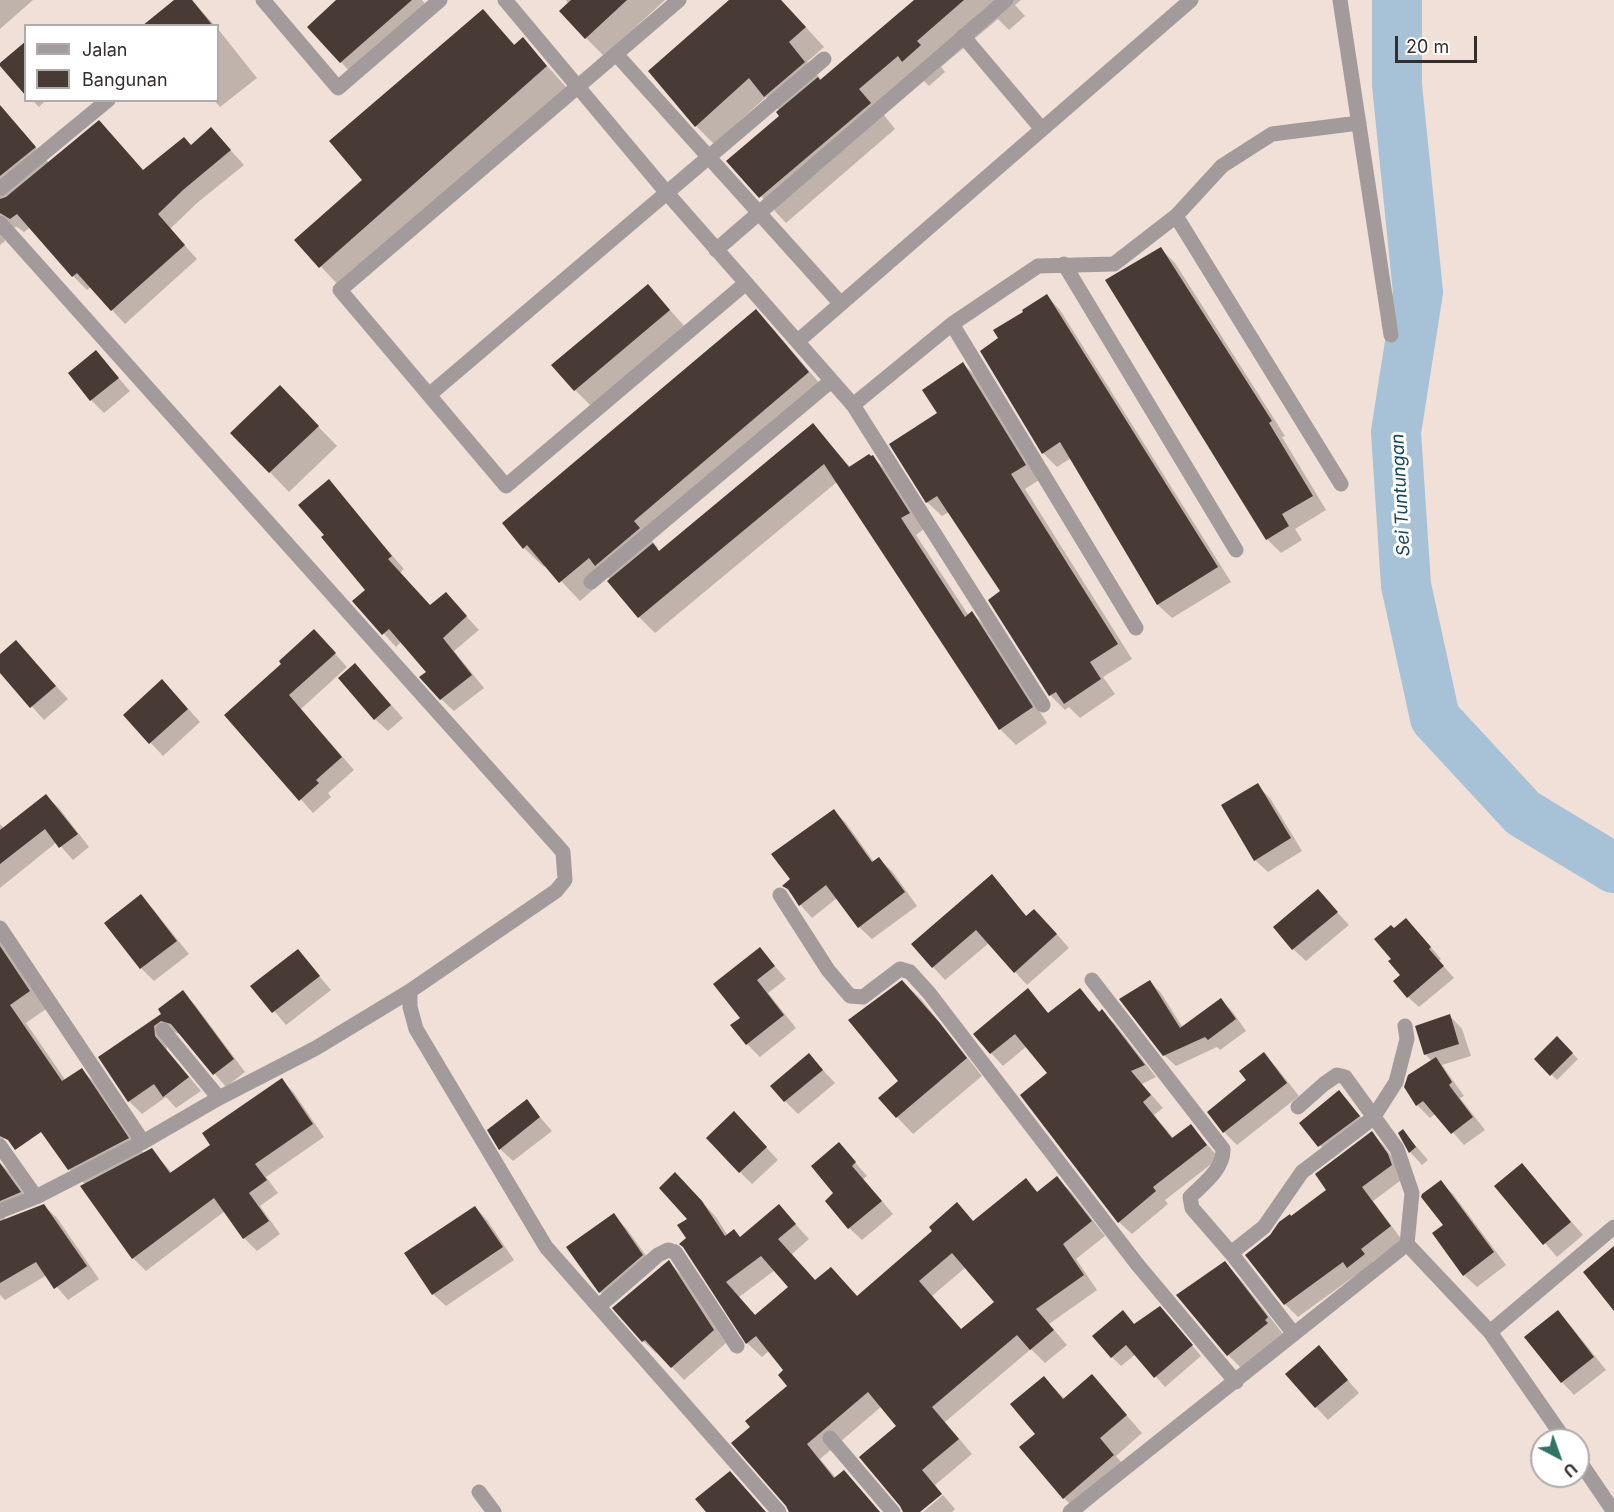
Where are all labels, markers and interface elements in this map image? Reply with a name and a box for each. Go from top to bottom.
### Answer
legend [24,24,219,102]
scale bar [1398,24,1480,62]
text: 20 m [1406,36,1449,57]
text: Jalan [82,39,127,60]
text: Bangunan [82,69,168,90]
water label: Sei Tuntungan [1387,433,1415,557]
north arrow [1530,1428,1590,1488]
text: U [1560,1459,1581,1481]

